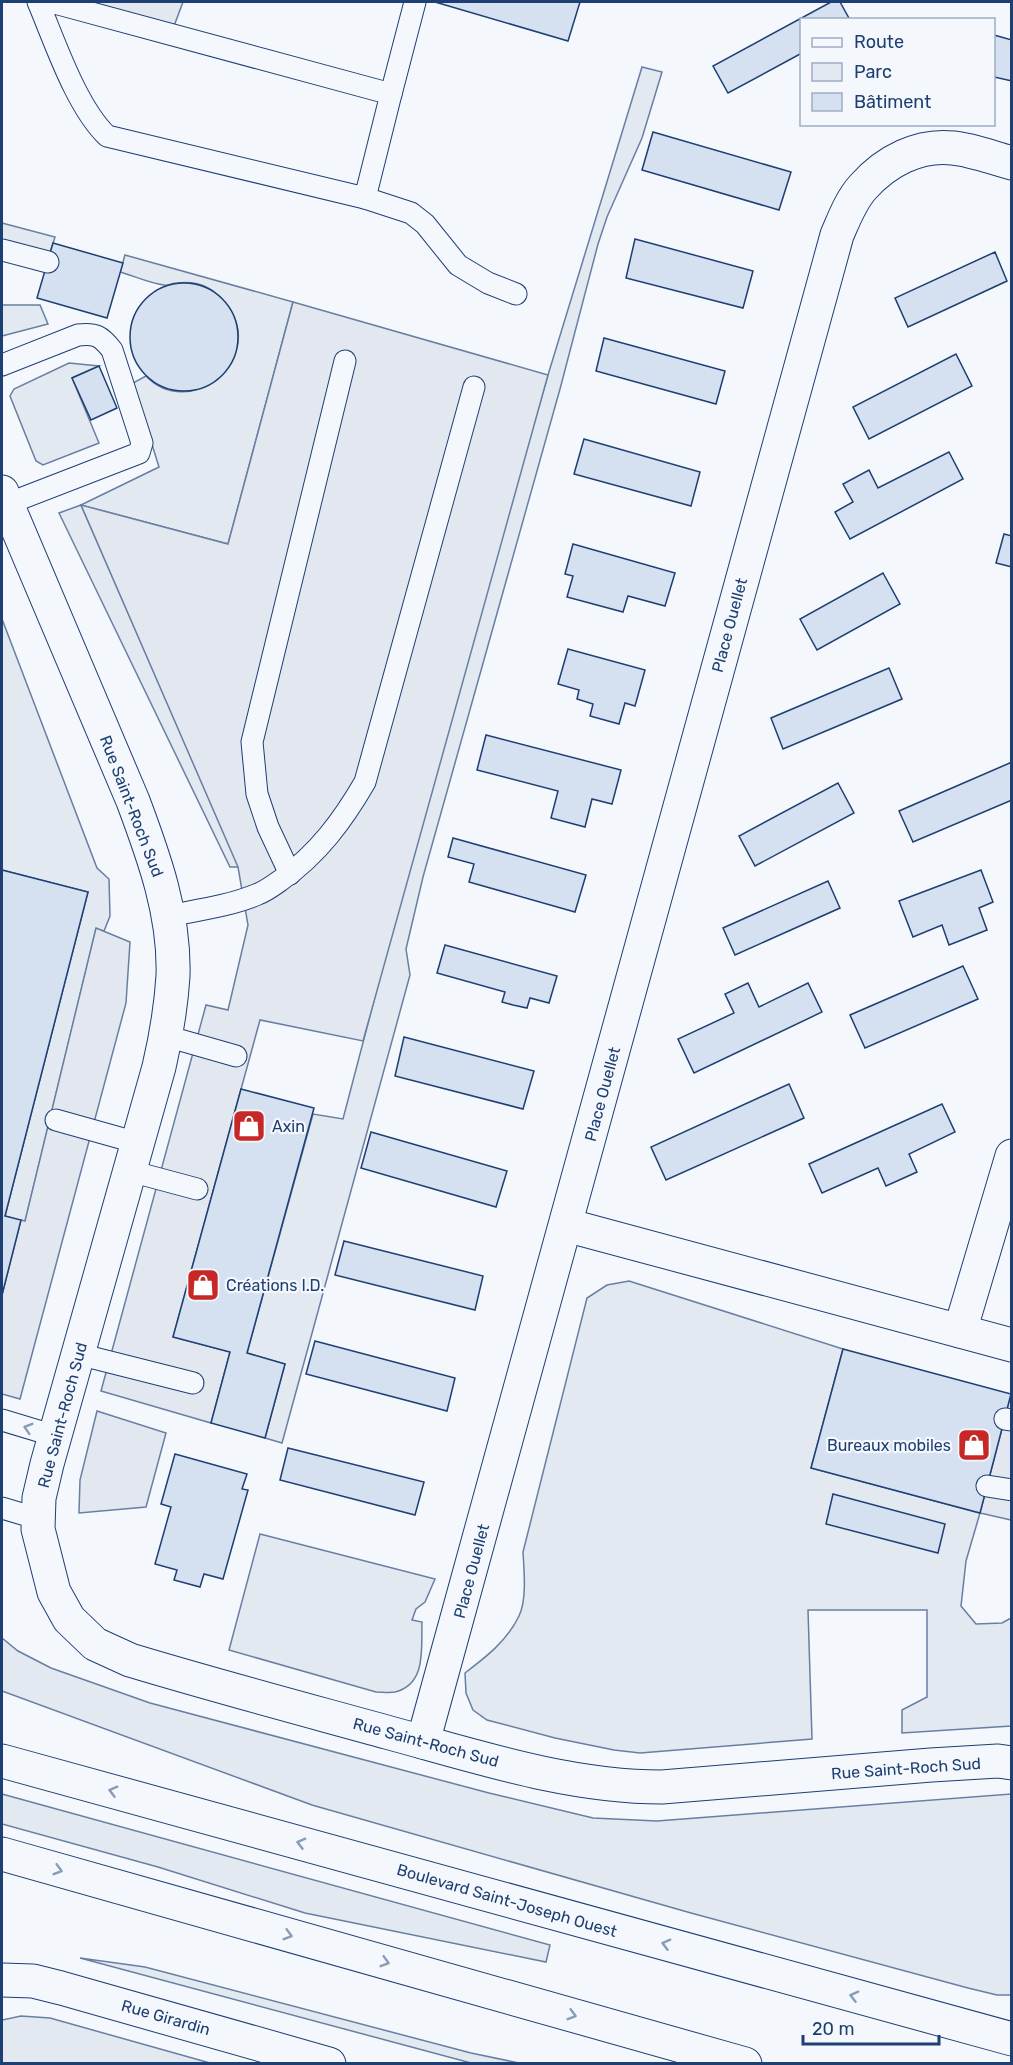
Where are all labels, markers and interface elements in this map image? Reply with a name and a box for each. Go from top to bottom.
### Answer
legend [800,18,995,126]
text: Route [854,31,904,53]
text: Parc [854,61,892,83]
text: Bâtiment [854,91,931,113]
street label: Place Ouellet [708,576,751,674]
street label: Rue Saint-Roch Sud [96,733,167,880]
street label: Place Ouellet [581,1045,624,1143]
shop icon: Axin [231,1108,267,1144]
place label: Axin [272,1117,305,1136]
shop icon: Créations I.D. [185,1267,221,1303]
place label: Créations I.D. [226,1276,324,1295]
street label: Rue Saint-Roch Sud [34,1340,91,1490]
one-way arrow [23,1423,34,1435]
shop icon: Bureaux mobiles [956,1427,992,1463]
place label: Bureaux mobiles [827,1436,951,1455]
street label: Place Ouellet [450,1522,493,1620]
street label: Rue Saint-Roch Sud [351,1714,501,1771]
street label: Rue Saint-Roch Sud [830,1754,982,1783]
one-way arrow [108,1786,118,1799]
one-way arrow [296,1837,306,1850]
street label: Boulevard Saint-Joseph Ouest [395,1860,619,1941]
one-way arrow [53,1862,63,1875]
one-way arrow [283,1927,293,1940]
one-way arrow [661,1939,672,1951]
one-way arrow [379,1955,390,1967]
one-way arrow [849,1991,860,2003]
street label: Rue Girardin [119,1996,212,2039]
one-way arrow [566,2008,577,2020]
scale bar [803,2008,940,2046]
text: 20 m [812,2018,854,2040]

